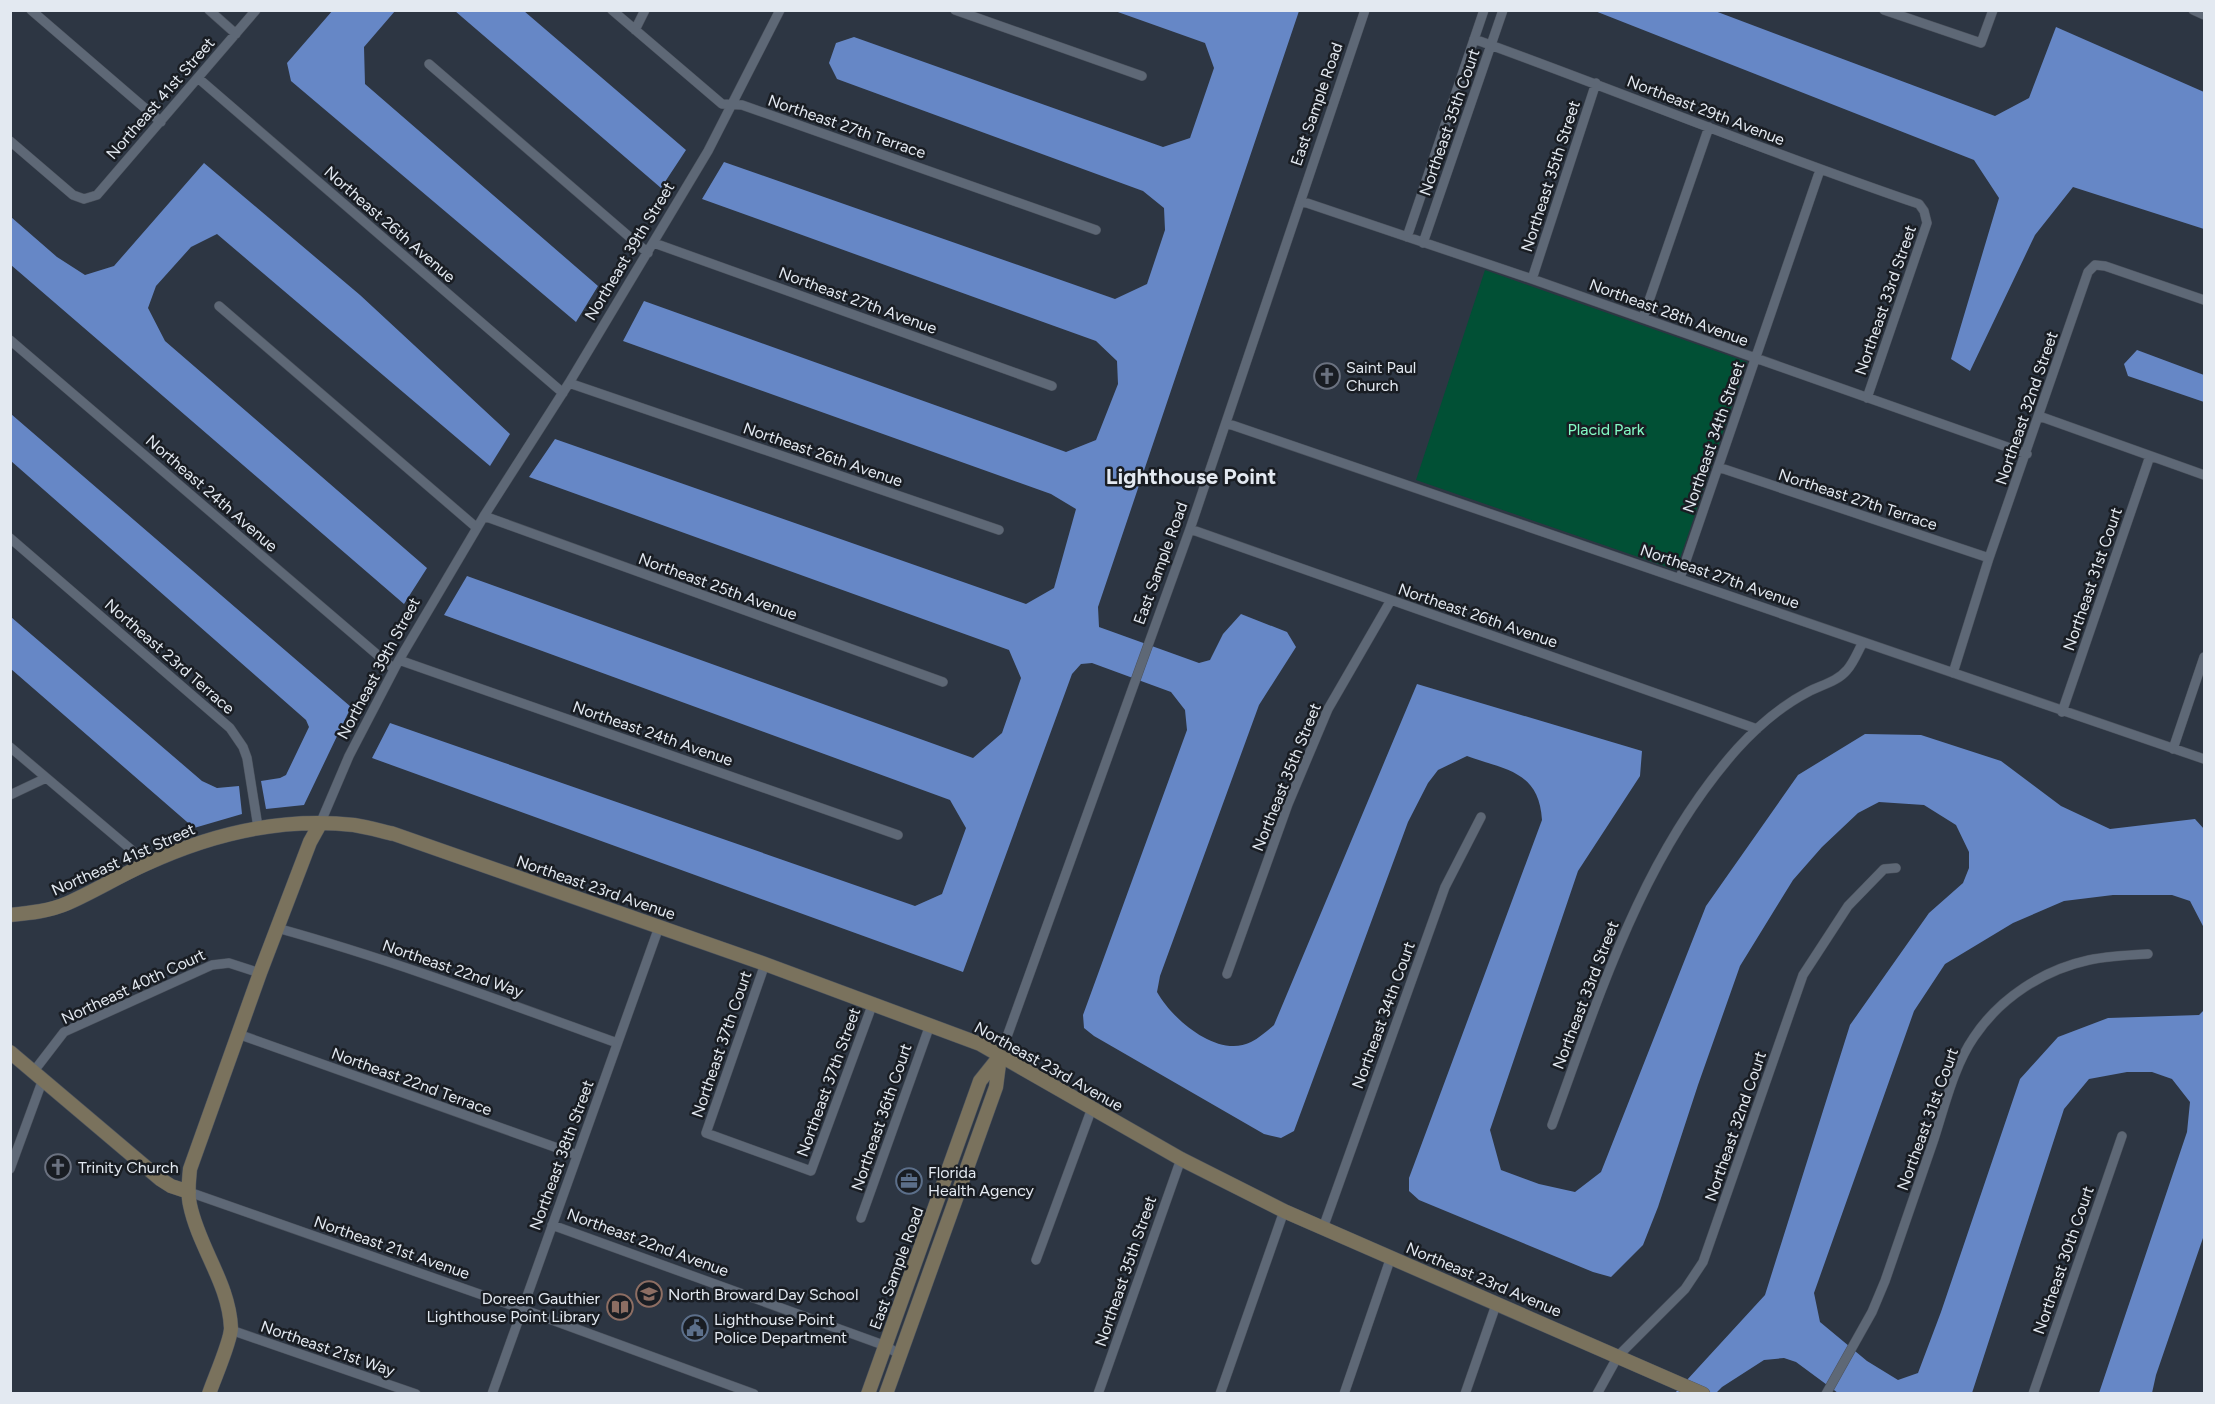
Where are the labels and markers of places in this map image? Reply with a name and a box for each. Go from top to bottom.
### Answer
place label: Saint Paul Church [1346,358,1416,395]
church icon: Saint Paul Church [1312,361,1342,391]
church icon: Trinity Church [43,1152,73,1182]
place label: Trinity Church [78,1158,179,1177]
place label: Florida Health Agency [928,1163,1035,1200]
office icon: Florida Health Agency [894,1166,924,1196]
school or university icon: North Broward Day School [634,1279,664,1309]
place label: North Broward Day School [668,1285,858,1304]
place label: Doreen Gauthier Lighthouse Point Library [426,1289,601,1326]
library icon: Doreen Gauthier Lighthouse Point Library [605,1292,635,1322]
place label: Lighthouse Point Police Department [714,1310,847,1347]
public building icon: Lighthouse Point Police Department [680,1313,710,1343]

